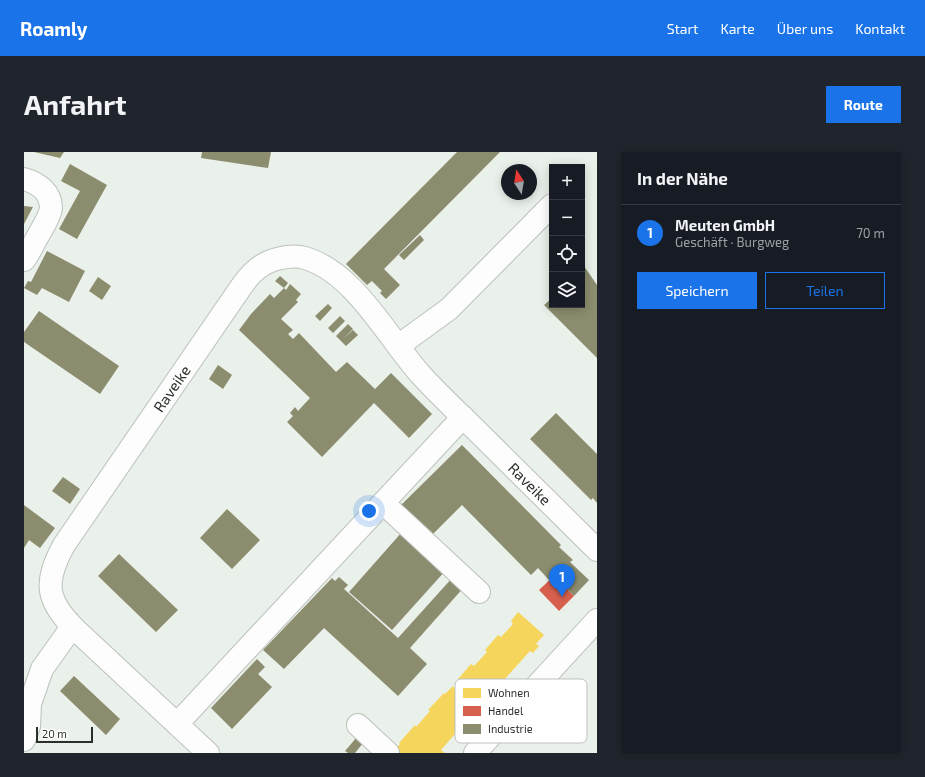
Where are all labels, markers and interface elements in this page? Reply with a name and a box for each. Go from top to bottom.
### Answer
text: Roamly [20,17,87,40]
text: Start [667,20,698,37]
text: Karte [720,20,755,37]
text: Über uns [777,20,833,37]
text: Kontakt [855,20,905,37]
button: Route [826,86,901,123]
text: Anfahrt [24,87,127,121]
north arrow [501,164,537,200]
map controls [549,164,585,308]
button: + [549,164,585,200]
text: In der Nähe [637,168,728,188]
button: − [549,200,585,236]
text: Meuten GmbH [675,216,775,234]
text: 1 [647,225,653,241]
text: 70 m [856,225,885,241]
text: Geschäft · Burgweg [675,234,789,250]
button: locate [549,236,585,272]
button: layers [549,272,585,308]
button: Speichern [637,272,757,309]
button: Teilen [765,272,885,309]
street label: Raveike [149,362,194,415]
street label: Raveike [505,459,555,508]
your location [359,501,379,521]
pin: 1 [549,564,575,597]
legend [455,679,587,743]
text: Wohnen [488,686,530,699]
text: Handel [488,704,524,717]
text: Industrie [488,722,533,735]
scale bar [36,725,93,744]
text: 20 m [42,727,67,740]

